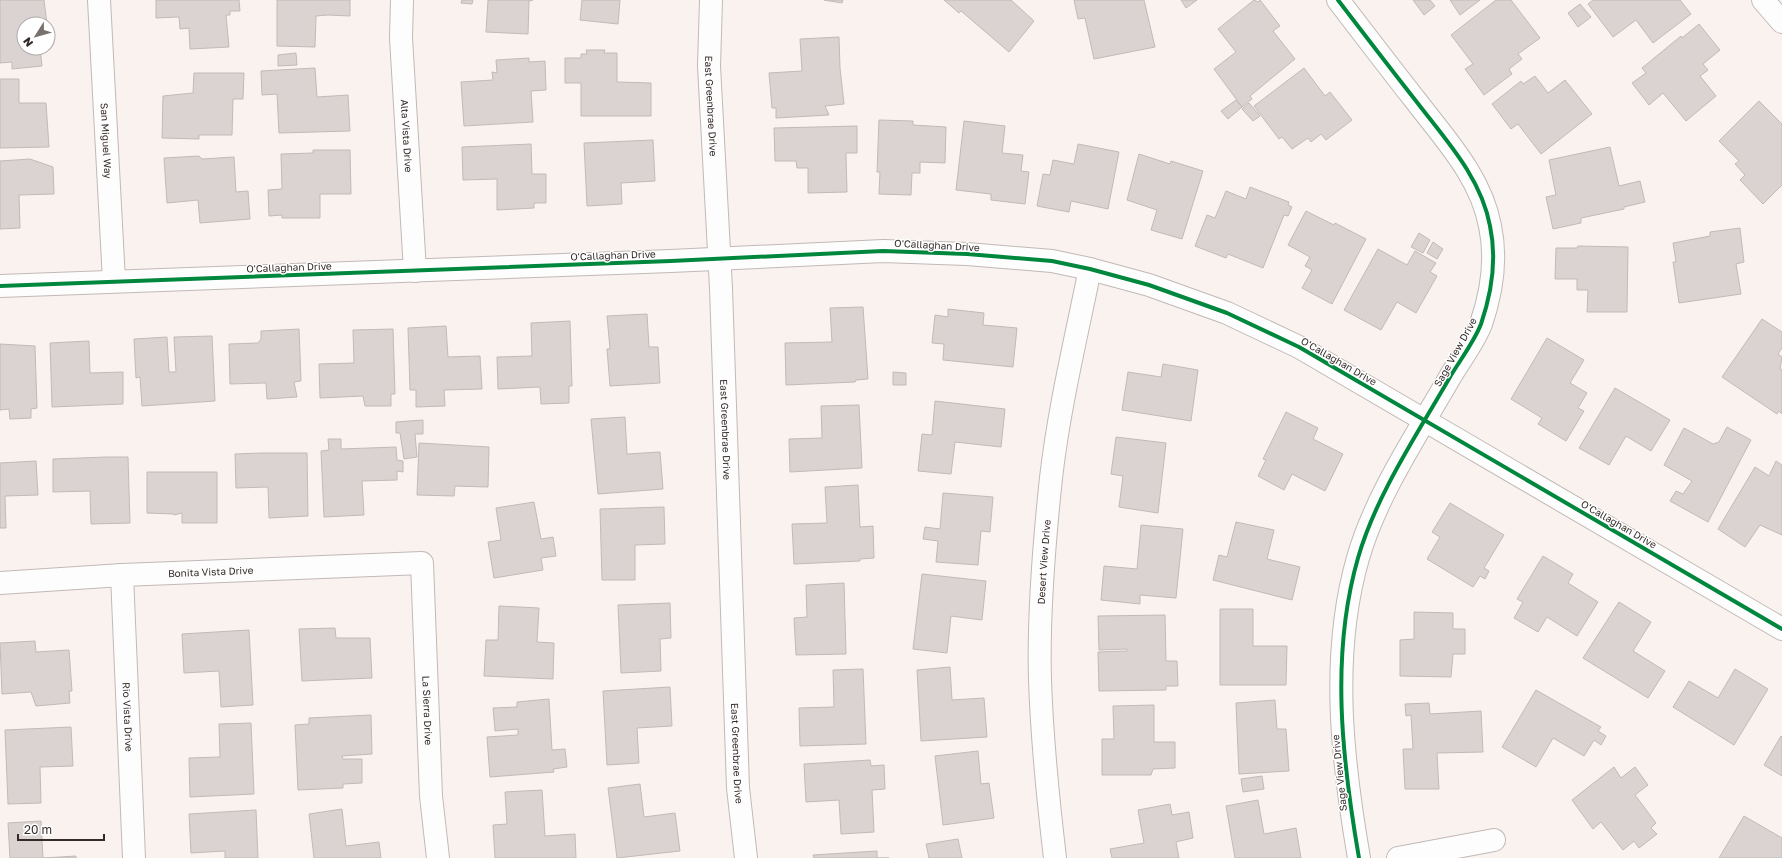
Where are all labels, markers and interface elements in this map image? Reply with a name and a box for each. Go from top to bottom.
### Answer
north arrow [16,16,56,56]
text: N [20,35,35,50]
street label: East Greenbrae Drive [703,55,720,157]
street label: Alta Vista Drive [399,99,415,173]
street label: San Miguel Way [98,103,115,179]
street label: O'Callaghan Drive [894,237,980,253]
street label: O'Callaghan Drive [570,248,656,262]
street label: O'Callaghan Drive [246,260,332,274]
street label: Sage View Drive [1431,315,1479,389]
street label: O'Callaghan Drive [1299,334,1379,388]
street label: East Greenbrae Drive [718,379,734,480]
street label: O'Callaghan Drive [1579,497,1659,551]
street label: Desert View Drive [1035,519,1053,605]
street label: Bonita Vista Drive [168,564,254,579]
street label: La Sierra Drive [420,675,435,746]
street label: Rio Vista Drive [121,682,135,752]
street label: East Greenbrae Drive [729,703,746,805]
street label: Sage View Drive [1329,734,1349,812]
scale bar [18,816,104,842]
text: 20 m [24,822,52,837]

